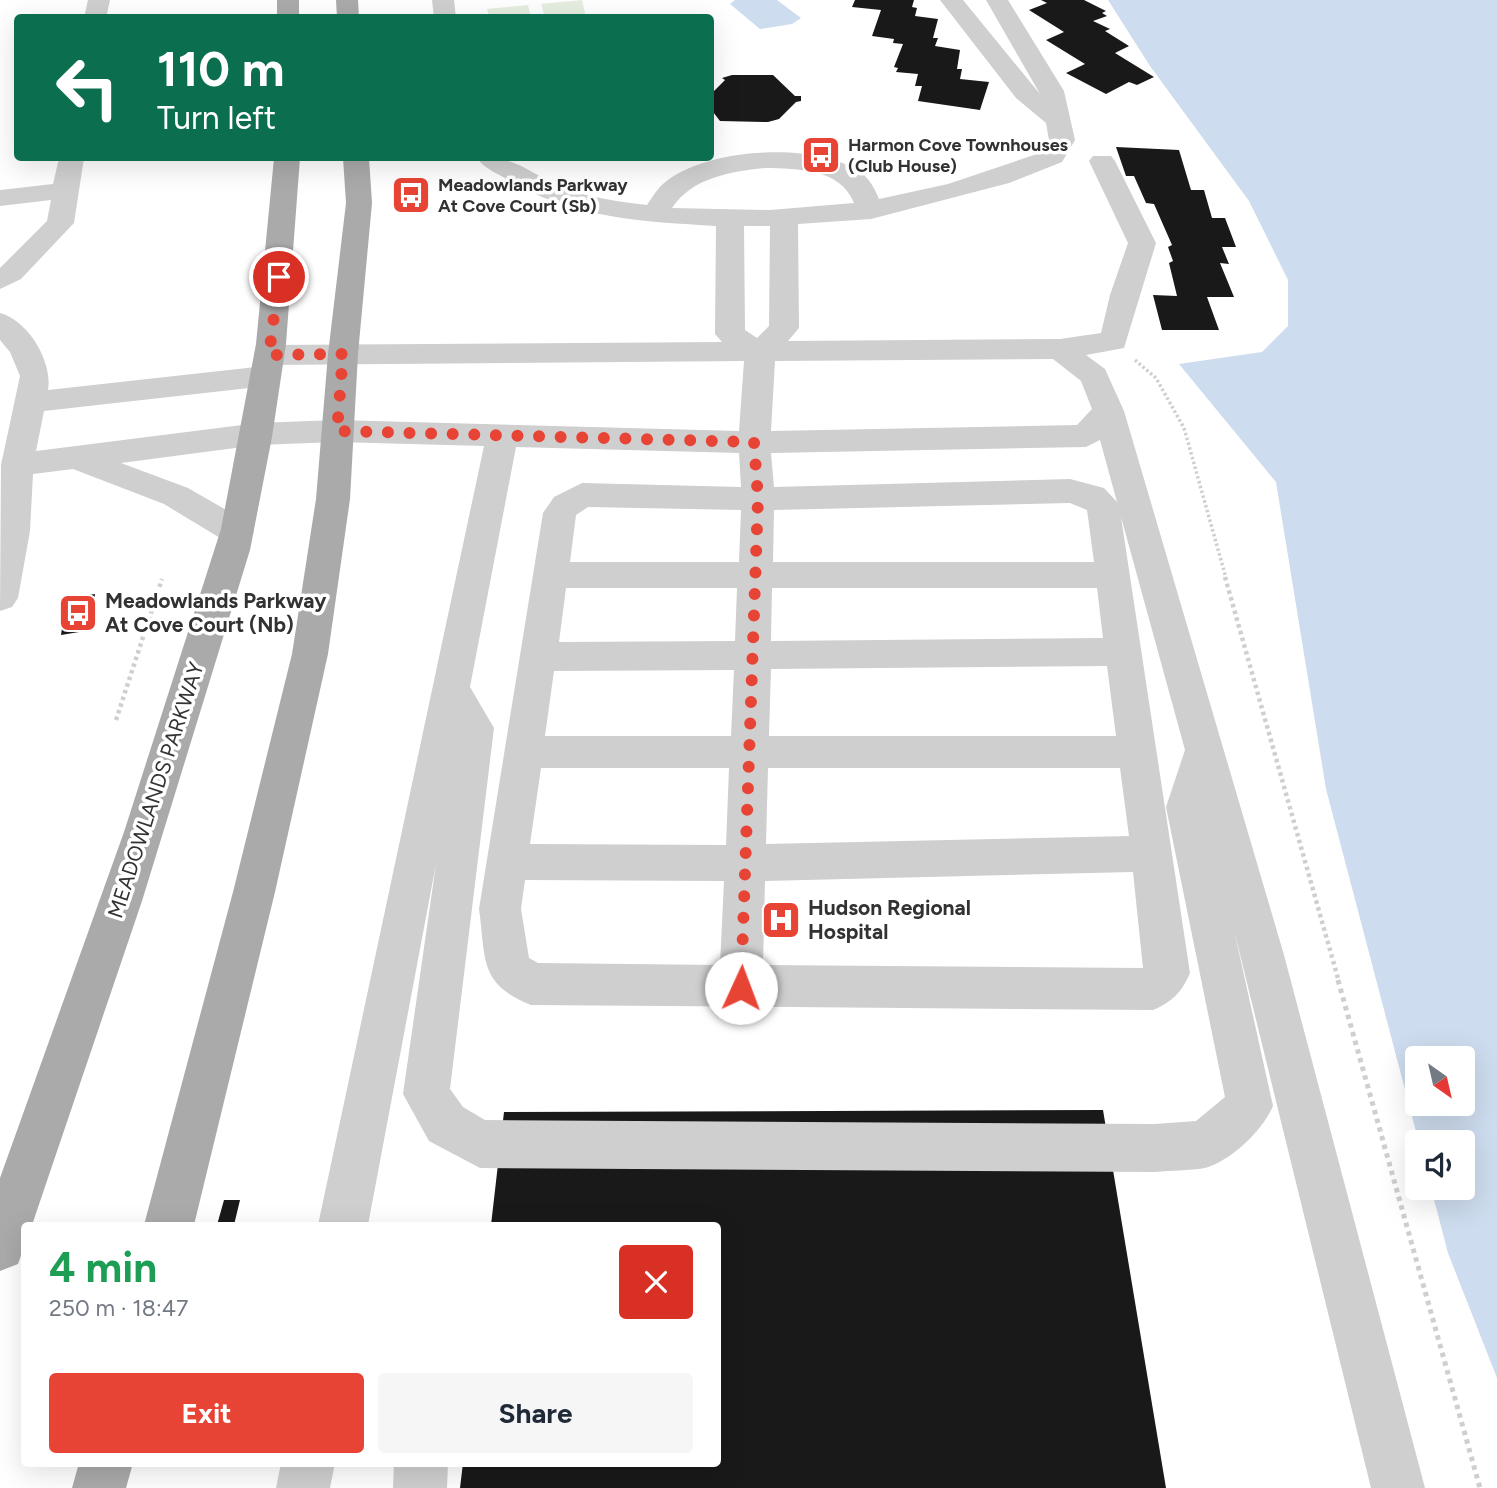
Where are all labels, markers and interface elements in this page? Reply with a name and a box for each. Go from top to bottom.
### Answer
text: 110 m [157,39,285,98]
icon: left [42,42,133,133]
text: Turn left [157,99,276,137]
bus stop icon: Harmon Cove Townhouses (Club House) [800,134,842,176]
place label: Harmon Cove Townhouses (Club House) [848,134,1069,177]
bus stop icon: Meadowlands Parkway At Cove Court (Sb) [390,174,432,216]
place label: Meadowlands Parkway At Cove Court (Sb) [438,174,628,217]
pin [249,247,309,307]
icon: arrive [260,258,298,296]
place label: Meadowlands Parkway At Cove Court (Nb) [105,588,327,637]
bus stop icon: Meadowlands Parkway At Cove Court (Nb) [57,592,99,634]
street label: MEADOWLANDS PARKWAY [102,658,209,921]
place label: Hudson Regional Hospital [808,895,971,944]
hospital icon: Hudson Regional Hospital [760,899,802,941]
position arrow [704,951,778,1025]
north arrow [1405,1046,1475,1116]
map controls [1405,1046,1475,1200]
button: sound [1405,1130,1475,1200]
text: 4 min [49,1242,157,1293]
button: close [619,1245,693,1319]
text: 250 m · 18:47 [49,1294,188,1322]
button: Exit [49,1373,364,1453]
button: Share [378,1373,693,1453]

